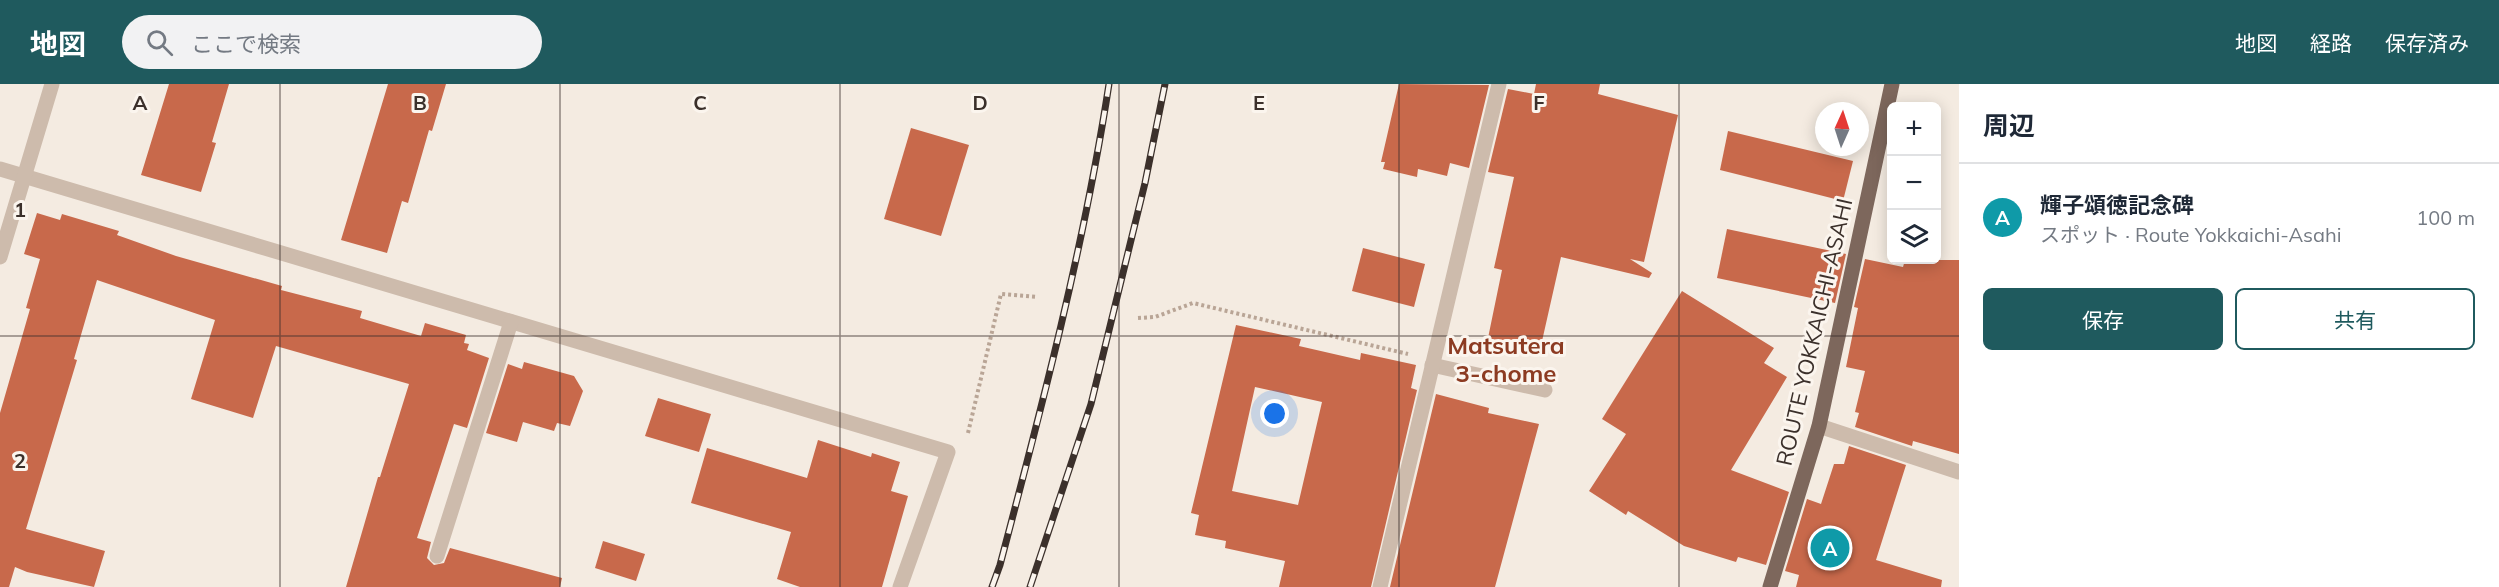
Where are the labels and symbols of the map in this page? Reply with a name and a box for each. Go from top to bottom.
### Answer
text: A [133,90,148,115]
text: B [413,90,427,115]
text: C [693,90,707,115]
text: D [972,90,988,115]
text: E [1253,90,1265,115]
text: F [1533,90,1545,115]
north arrow [1815,102,1869,156]
street label: ROUTE YOKKAICHI-ASAHI [1770,196,1858,468]
text: 1 [14,197,26,222]
district label: Matsutera 3-chome [1447,330,1565,388]
your location [1260,399,1289,428]
text: 2 [14,448,26,473]
pin: A [1810,526,1850,570]

